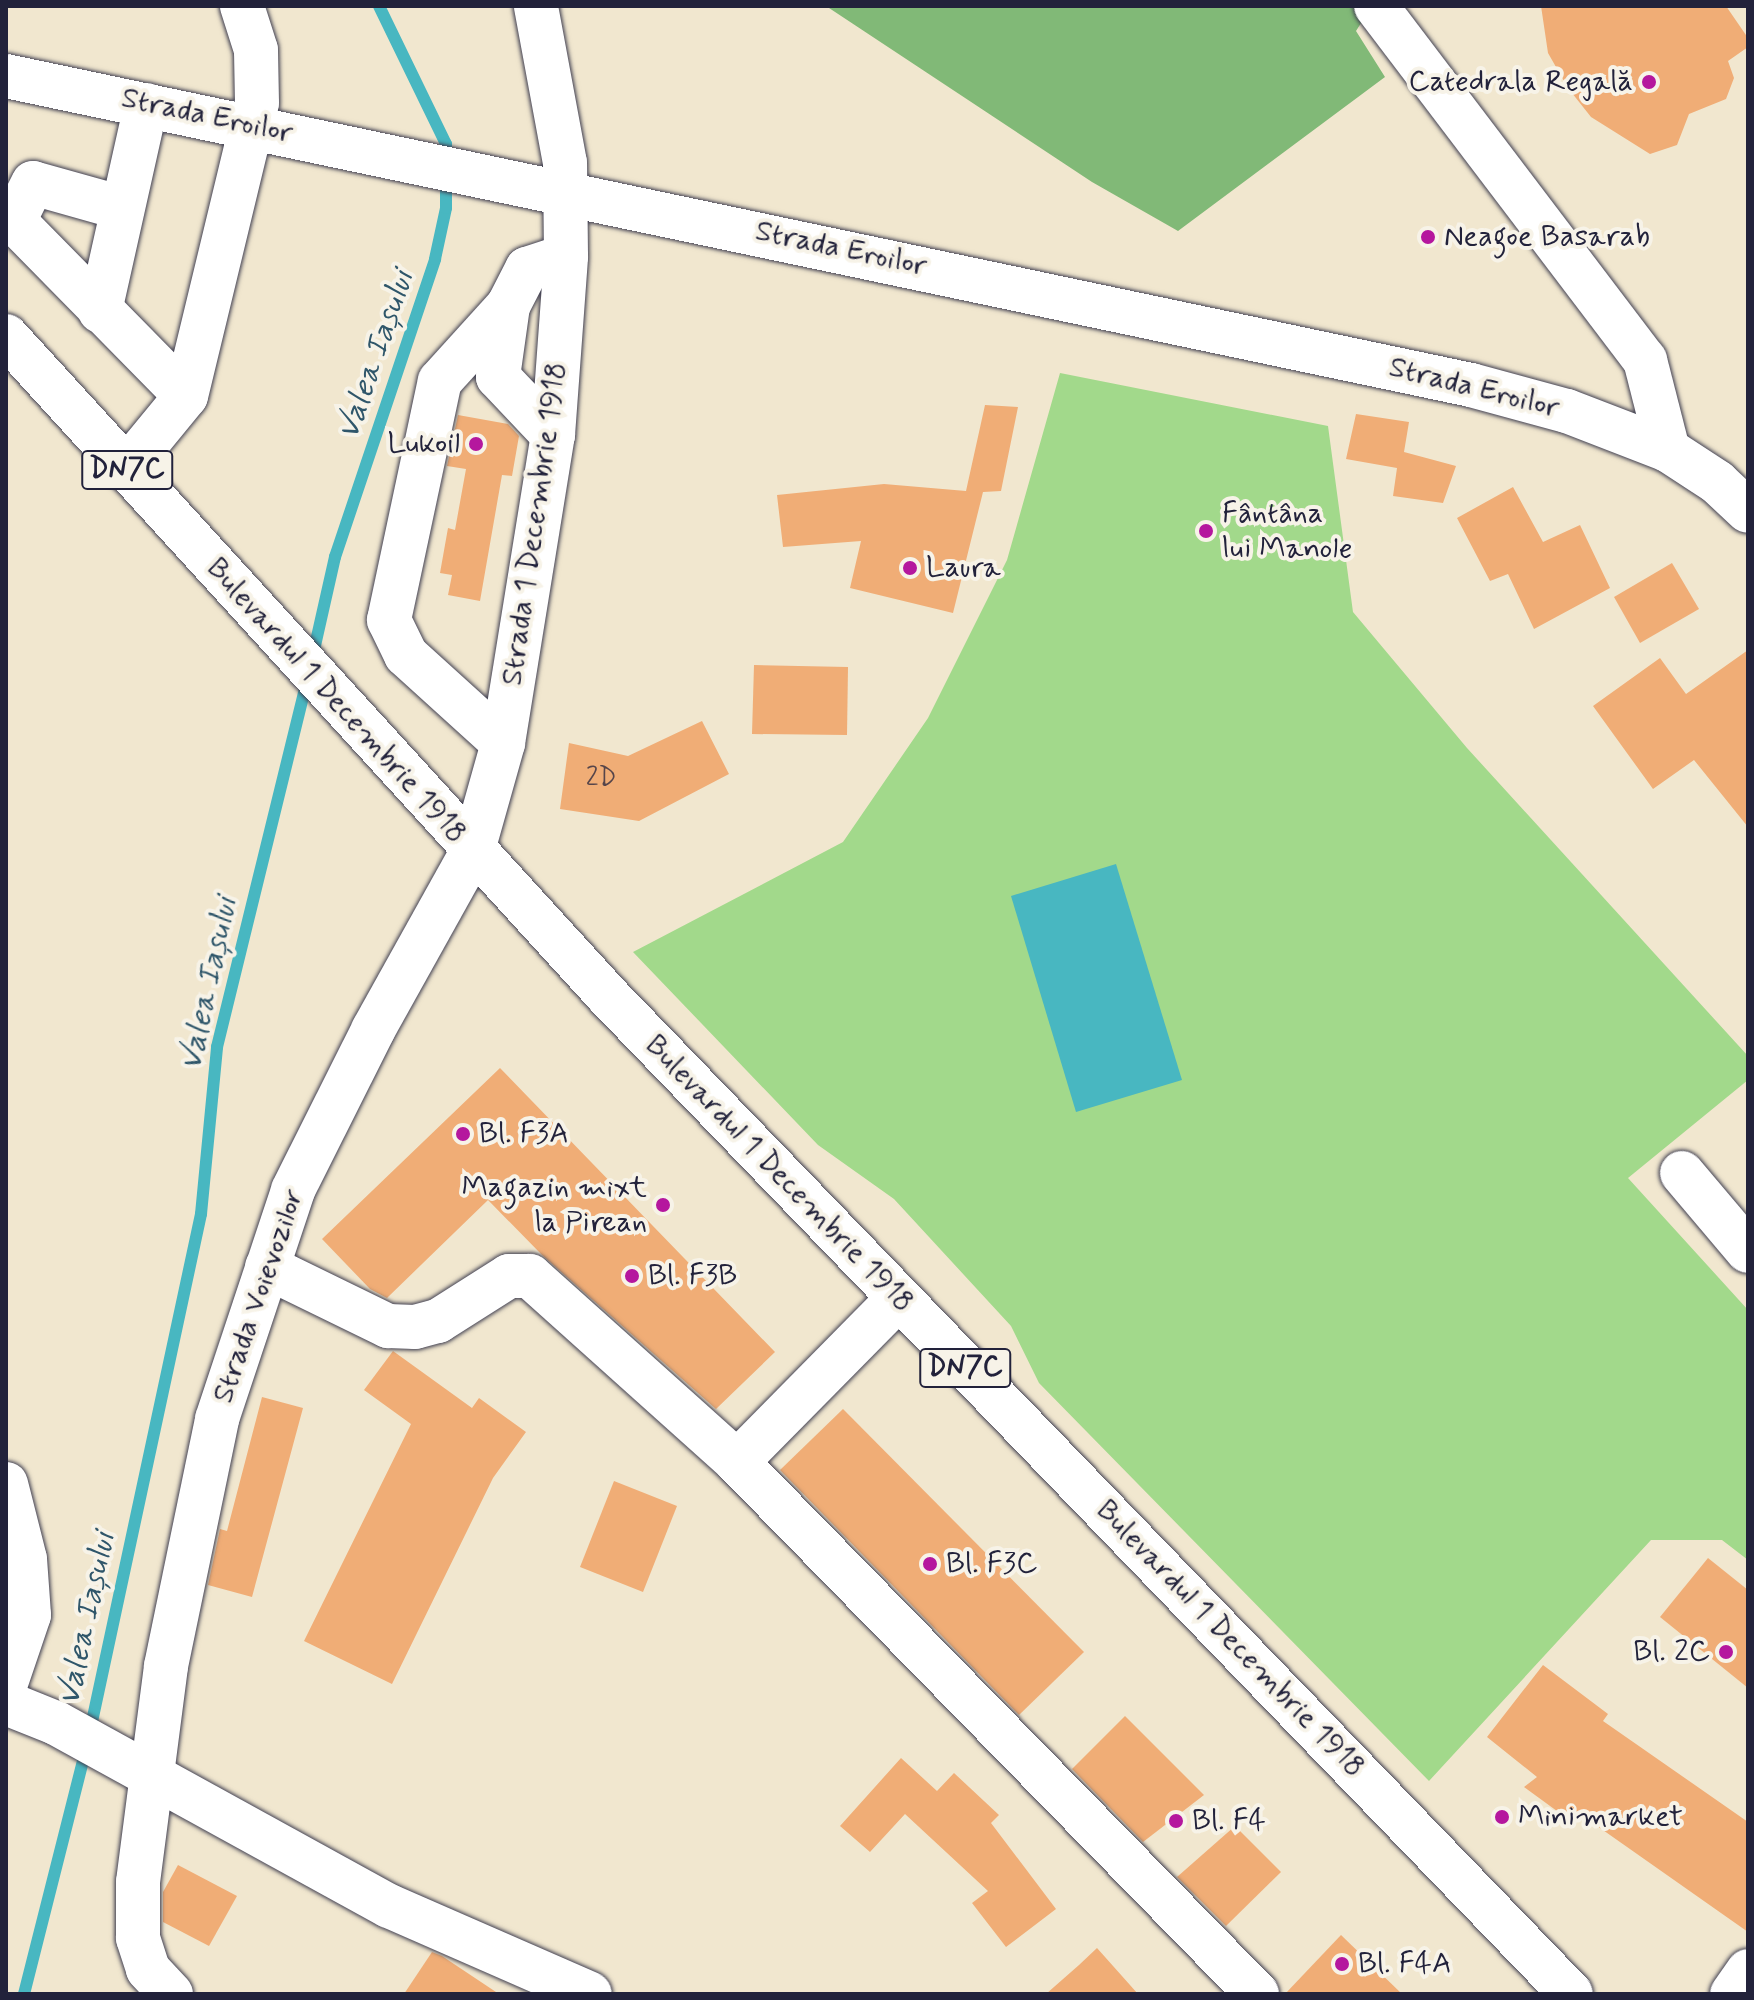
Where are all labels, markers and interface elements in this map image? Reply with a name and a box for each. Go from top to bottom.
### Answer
place label: Catedrala Regală [1414,64,1633,100]
marker: Catedrala Regală [1640,73,1658,91]
street label: Strada Eroilor [118,80,296,152]
street label: Strada Eroilor [752,213,930,285]
place label: Neagoe Basarab [1444,219,1649,255]
marker: Neagoe Basarab [1419,228,1437,246]
water label: Valea Iașului [329,266,423,444]
street label: Strada Eroilor [1385,349,1563,427]
street label: Strada 1 Decembrie 1918 [494,360,576,688]
place label: Lukoil [388,426,460,462]
marker: Lukoil [467,435,485,453]
road number: DN7C [81,446,173,494]
place label: Fântâna lui Manole [1222,496,1349,566]
marker: Fântâna lui Manole [1197,522,1215,540]
place label: Laura [926,550,1001,586]
street label: Bulevardul 1 Decembrie 1918 [198,551,474,851]
marker: Laura [901,559,919,577]
house number: 2D [586,763,616,795]
water label: Valea Iașului [172,894,246,1074]
street label: Bulevardul 1 Decembrie 1918 [637,1028,921,1320]
place label: Bl. F3A [479,1116,569,1152]
marker: Bl. F3A [454,1125,472,1143]
place label: Magazin mixt la Pirean [471,1170,647,1240]
street label: Strada Voievozilor [205,1183,313,1409]
marker: Magazin mixt la Pirean [654,1196,672,1214]
place label: Bl. F3B [648,1258,737,1294]
marker: Bl. F3B [623,1267,641,1285]
road number: DN7C [919,1344,1011,1392]
street label: Bulevardul 1 Decembrie 1918 [1088,1493,1372,1785]
water label: Valea Iașului [50,1529,124,1709]
place label: Bl. F3C [946,1546,1037,1582]
marker: Bl. F3C [921,1555,939,1573]
place label: Bl. 2C [1633,1634,1710,1670]
marker: Bl. 2C [1717,1643,1735,1661]
place label: Minimarket [1518,1799,1683,1835]
place label: Bl. F4 [1192,1803,1266,1839]
marker: Minimarket [1493,1808,1511,1826]
marker: Bl. F4 [1167,1812,1185,1830]
place label: Bl. F4A [1358,1946,1452,1982]
marker: Bl. F4A [1333,1955,1351,1973]

